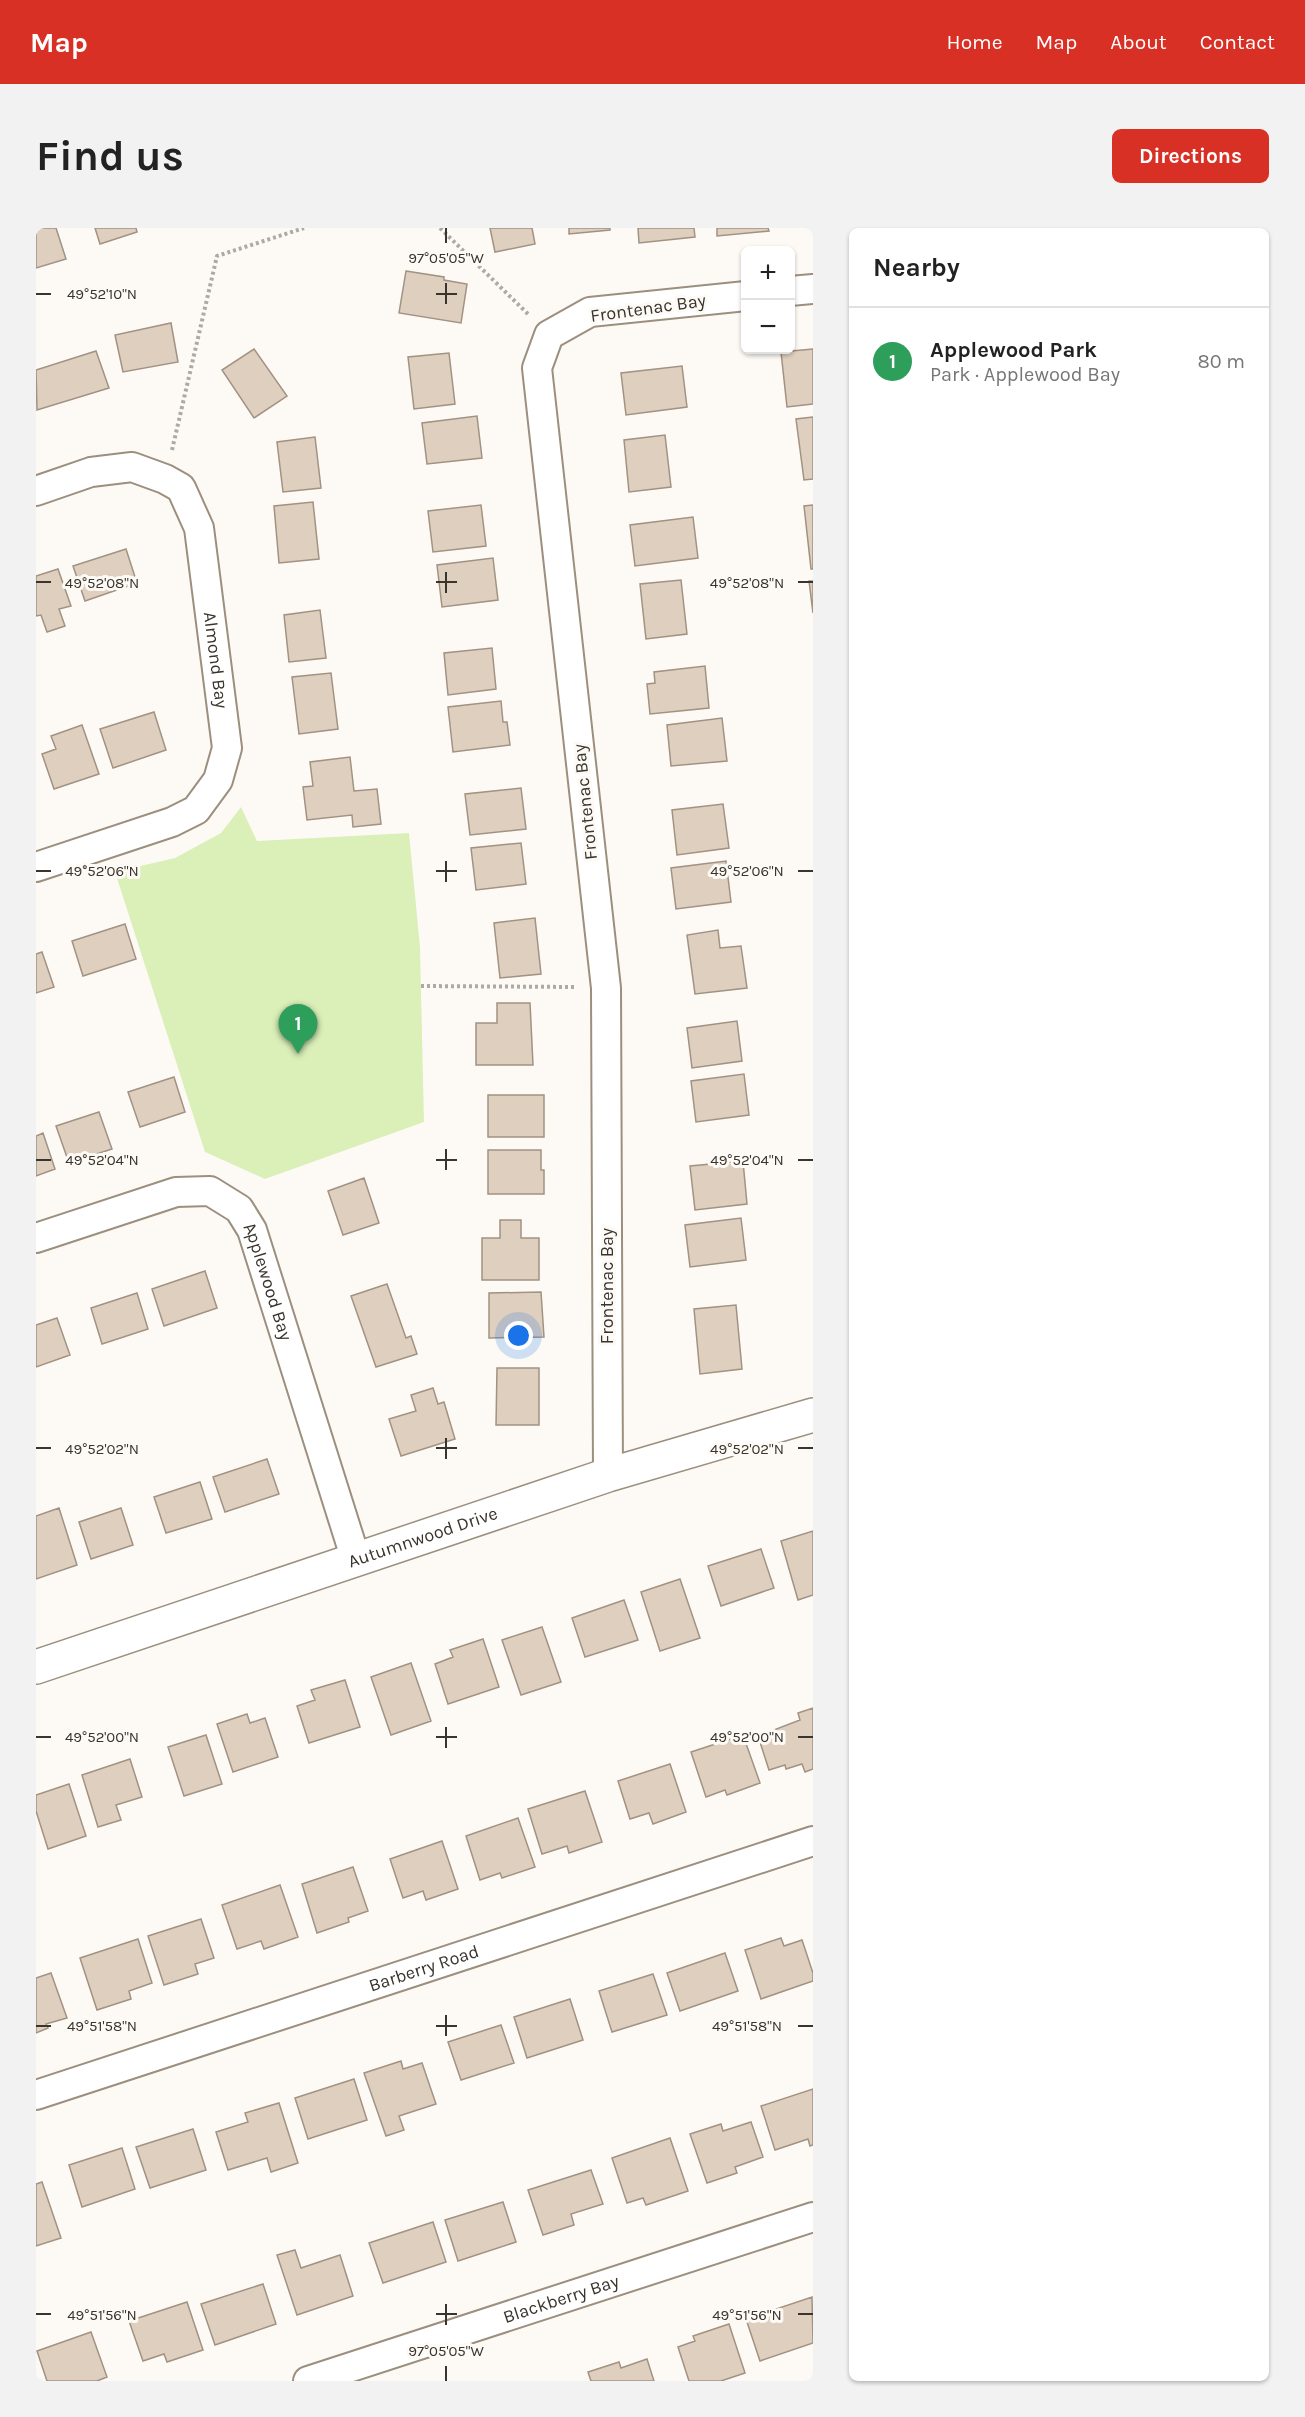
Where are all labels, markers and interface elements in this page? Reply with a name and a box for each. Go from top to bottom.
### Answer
text: Map [30,26,88,59]
text: Home [947,30,1003,54]
text: Map [1036,30,1077,54]
text: About [1110,30,1167,54]
text: Contact [1200,30,1275,54]
button: Directions [1112,129,1269,183]
text: Find us [36,131,184,181]
map controls [741,246,795,354]
button: + [741,246,795,300]
text: 97°05'05"W [408,249,484,267]
text: Nearby [873,252,960,283]
text: 49°52'10"N [67,285,137,303]
street label: Frontenac Bay [589,289,708,327]
button: − [741,300,795,354]
text: Applewood Park [930,337,1097,363]
text: 1 [889,350,896,373]
text: 80 m [1197,350,1245,373]
text: Park · Applewood Bay [930,363,1120,386]
text: 49°52'08"N [65,574,139,592]
text: 49°52'08"N [710,574,784,592]
street label: Almond Bay [199,610,233,710]
street label: Frontenac Bay [568,742,602,861]
text: 49°52'06"N [65,862,139,880]
text: 49°52'06"N [710,862,784,880]
pin: 1 [278,1004,318,1054]
text: 49°52'04"N [65,1151,139,1169]
text: 49°52'04"N [710,1151,784,1169]
street label: Applewood Bay [239,1218,297,1344]
street label: Frontenac Bay [596,1227,618,1344]
your location [504,1321,533,1350]
text: 49°52'02"N [65,1440,139,1458]
text: 49°52'02"N [710,1440,784,1458]
street label: Autumnwood Drive [345,1502,500,1572]
text: 49°52'00"N [65,1728,139,1746]
text: 49°52'00"N [710,1728,784,1746]
street label: Barberry Road [366,1940,482,1997]
text: 49°51'58"N [67,2017,137,2035]
text: 49°51'58"N [712,2017,782,2035]
street label: Blackberry Bay [500,2270,622,2328]
text: 49°51'56"N [67,2306,137,2324]
text: 49°51'56"N [712,2306,782,2324]
text: 97°05'05"W [408,2342,484,2360]

